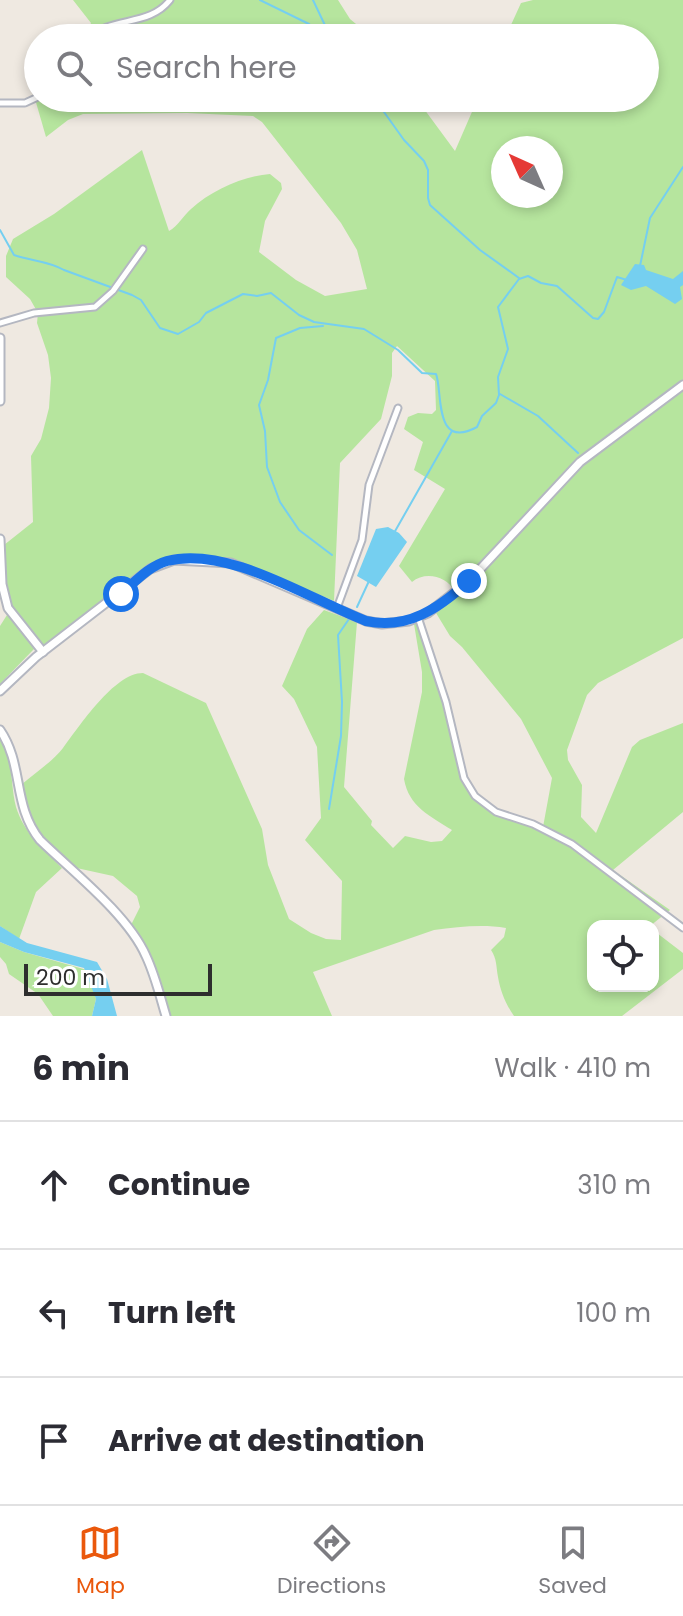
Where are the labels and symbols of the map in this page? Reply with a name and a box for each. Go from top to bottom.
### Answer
north arrow [491,136,563,208]
route end [451,563,487,599]
route start [103,576,139,612]
scale bar [24,960,212,996]

